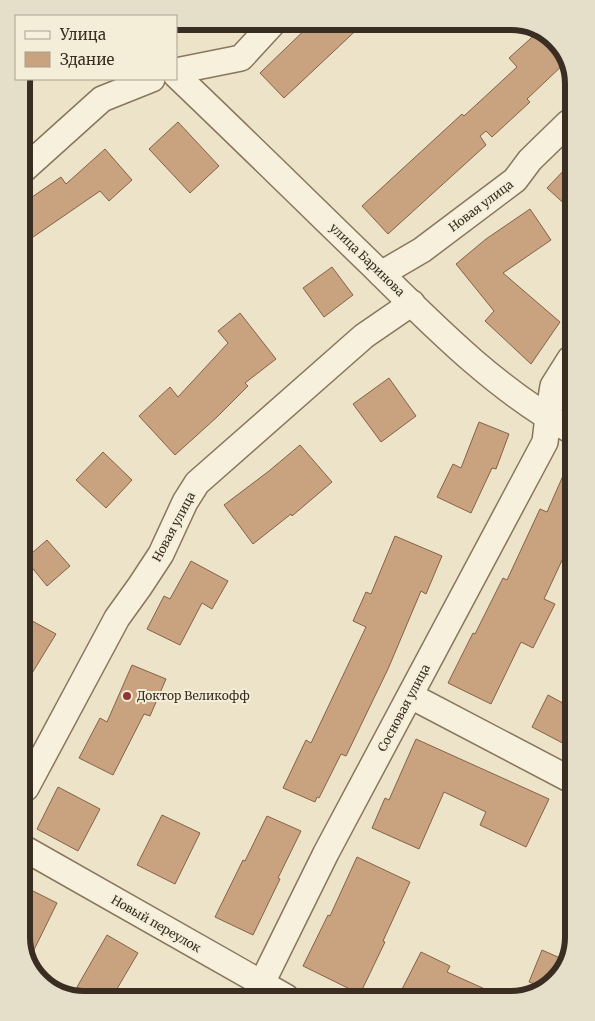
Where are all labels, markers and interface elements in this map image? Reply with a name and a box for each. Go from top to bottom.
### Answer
legend [15,15,178,80]
text: Улица [59,25,106,44]
text: Здание [60,50,114,69]
street label: Новая улица [445,176,516,235]
street label: улица Баринова [327,220,408,300]
street label: Новая улица [149,489,199,564]
street label: Сосновая улица [374,661,433,754]
place label: Доктор Великофф [137,688,250,703]
marker: Доктор Великофф [121,690,133,702]
street label: Новый переулок [109,892,204,956]

